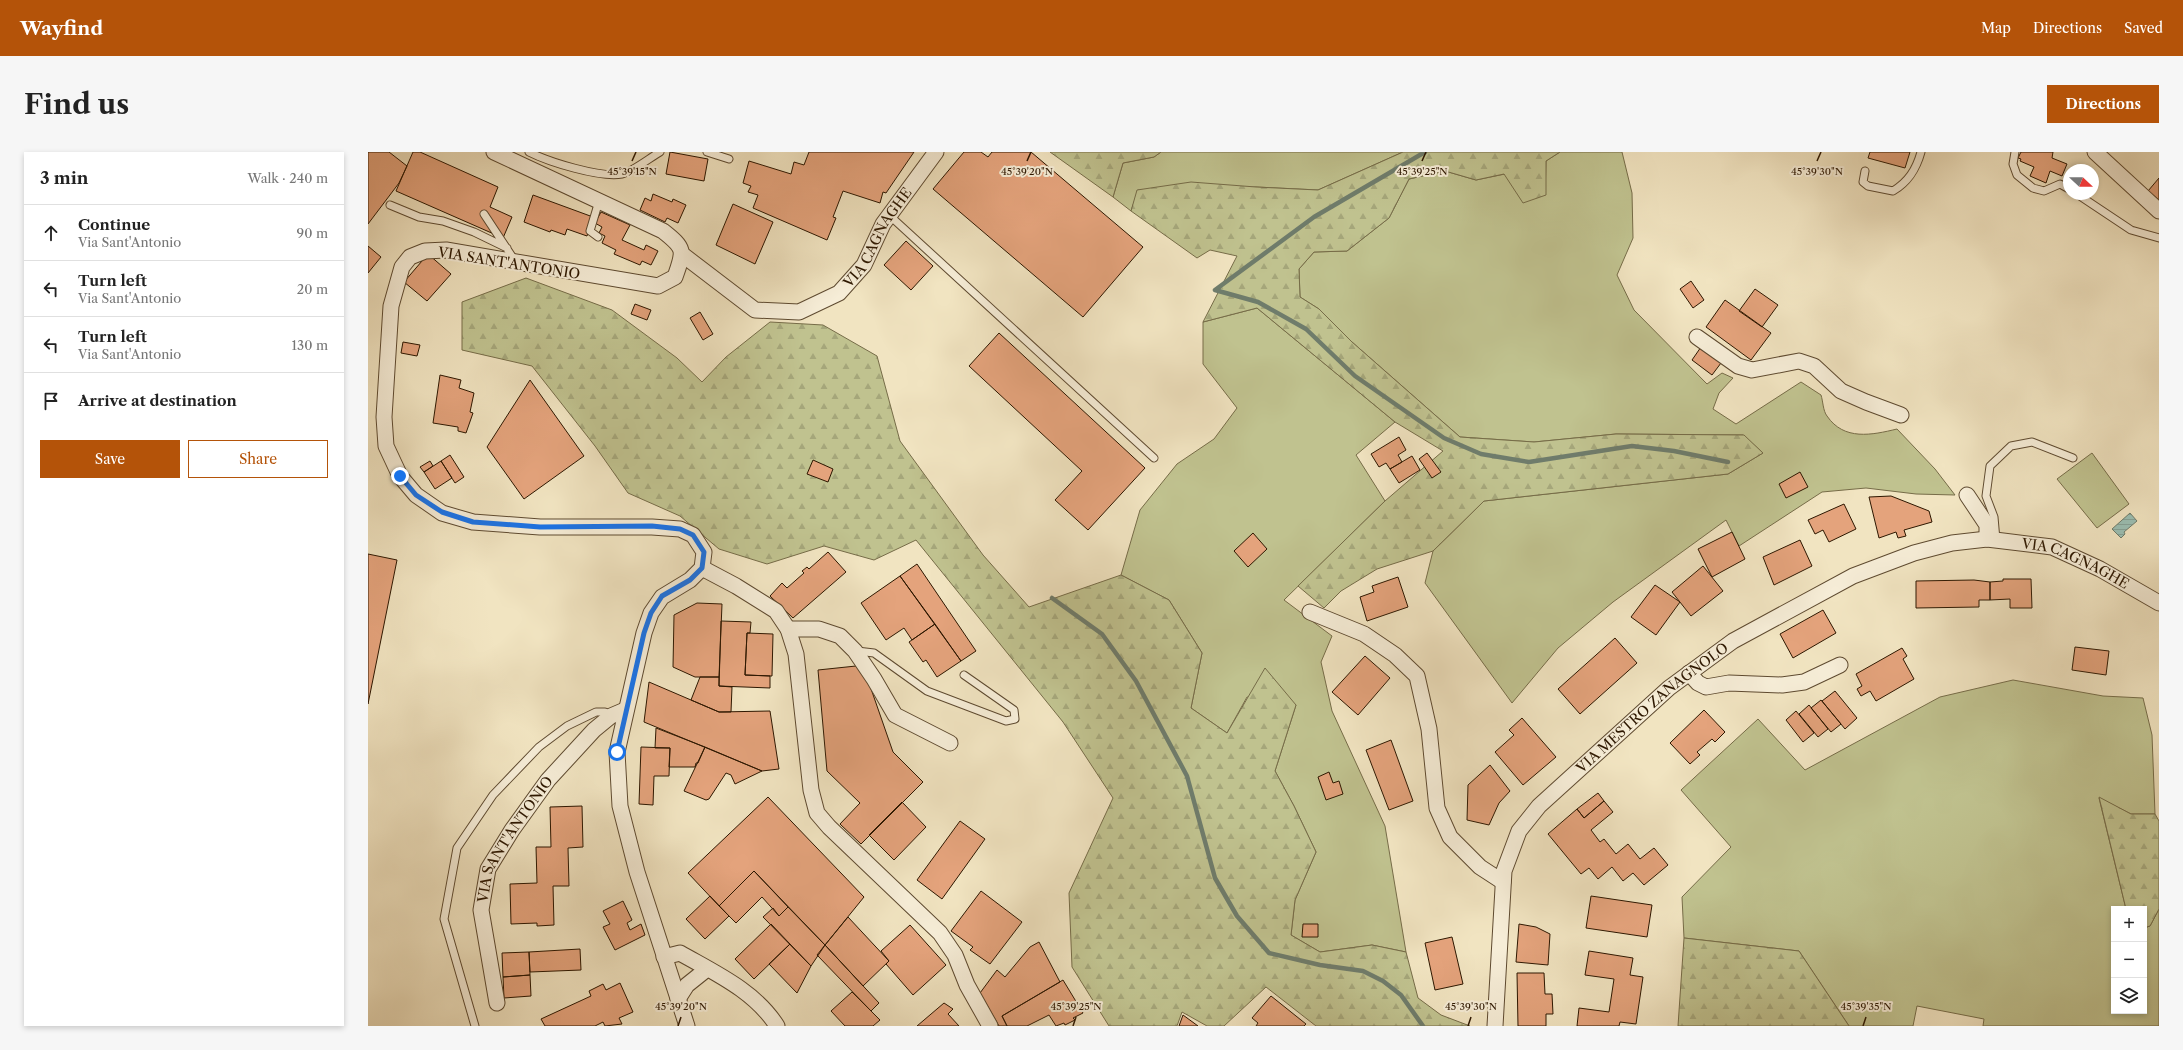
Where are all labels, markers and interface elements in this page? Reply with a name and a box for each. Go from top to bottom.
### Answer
text: Wayfind [20,17,103,40]
text: Map [1981,19,2011,37]
text: Directions [2033,19,2102,37]
text: Saved [2124,19,2163,37]
button: Directions [2047,85,2159,123]
text: Find us [24,87,129,121]
north arrow [2063,164,2099,200]
text: 45°39'15"N [607,165,657,178]
text: 45°39'20"N [1001,165,1053,178]
text: 45°39'25"N [1396,165,1448,178]
text: 45°39'30"N [1791,165,1843,178]
text: 3 min [40,168,89,188]
text: Walk · 240 m [248,170,328,186]
street label: VIA CAGNAGHE [839,184,916,292]
text: Continue [78,215,150,234]
icon: ahead [40,222,62,244]
text: 90 m [297,225,328,241]
text: Via Sant'Antonio [78,234,181,250]
street label: VIA SANT'ANTONIO [436,243,581,283]
text: Turn left [78,271,147,290]
icon: left [40,278,62,300]
text: 20 m [297,281,328,297]
text: Via Sant'Antonio [78,290,181,306]
text: Turn left [78,327,147,346]
icon: left [40,334,62,356]
text: 130 m [292,337,328,353]
text: Via Sant'Antonio [78,346,181,362]
icon: arrive [40,390,62,412]
text: Arrive at destination [78,391,237,410]
button: Save [40,440,180,478]
button: Share [188,440,328,478]
route end [391,467,409,485]
street label: VIA CAGNAGHE [2020,534,2132,593]
street label: VIA MESTRO ZANAGNOLO [1572,639,1732,778]
route start [608,743,626,761]
street label: VIA SANT'ANTONIO [473,773,557,905]
map controls [2111,906,2147,1014]
button: + [2111,906,2147,942]
button: − [2111,942,2147,978]
button: layers [2111,978,2147,1014]
text: 45°39'20"N [655,1000,707,1013]
text: 45°39'25"N [1050,1000,1102,1013]
text: 45°39'30"N [1445,1000,1497,1013]
text: 45°39'35"N [1841,1000,1891,1013]

